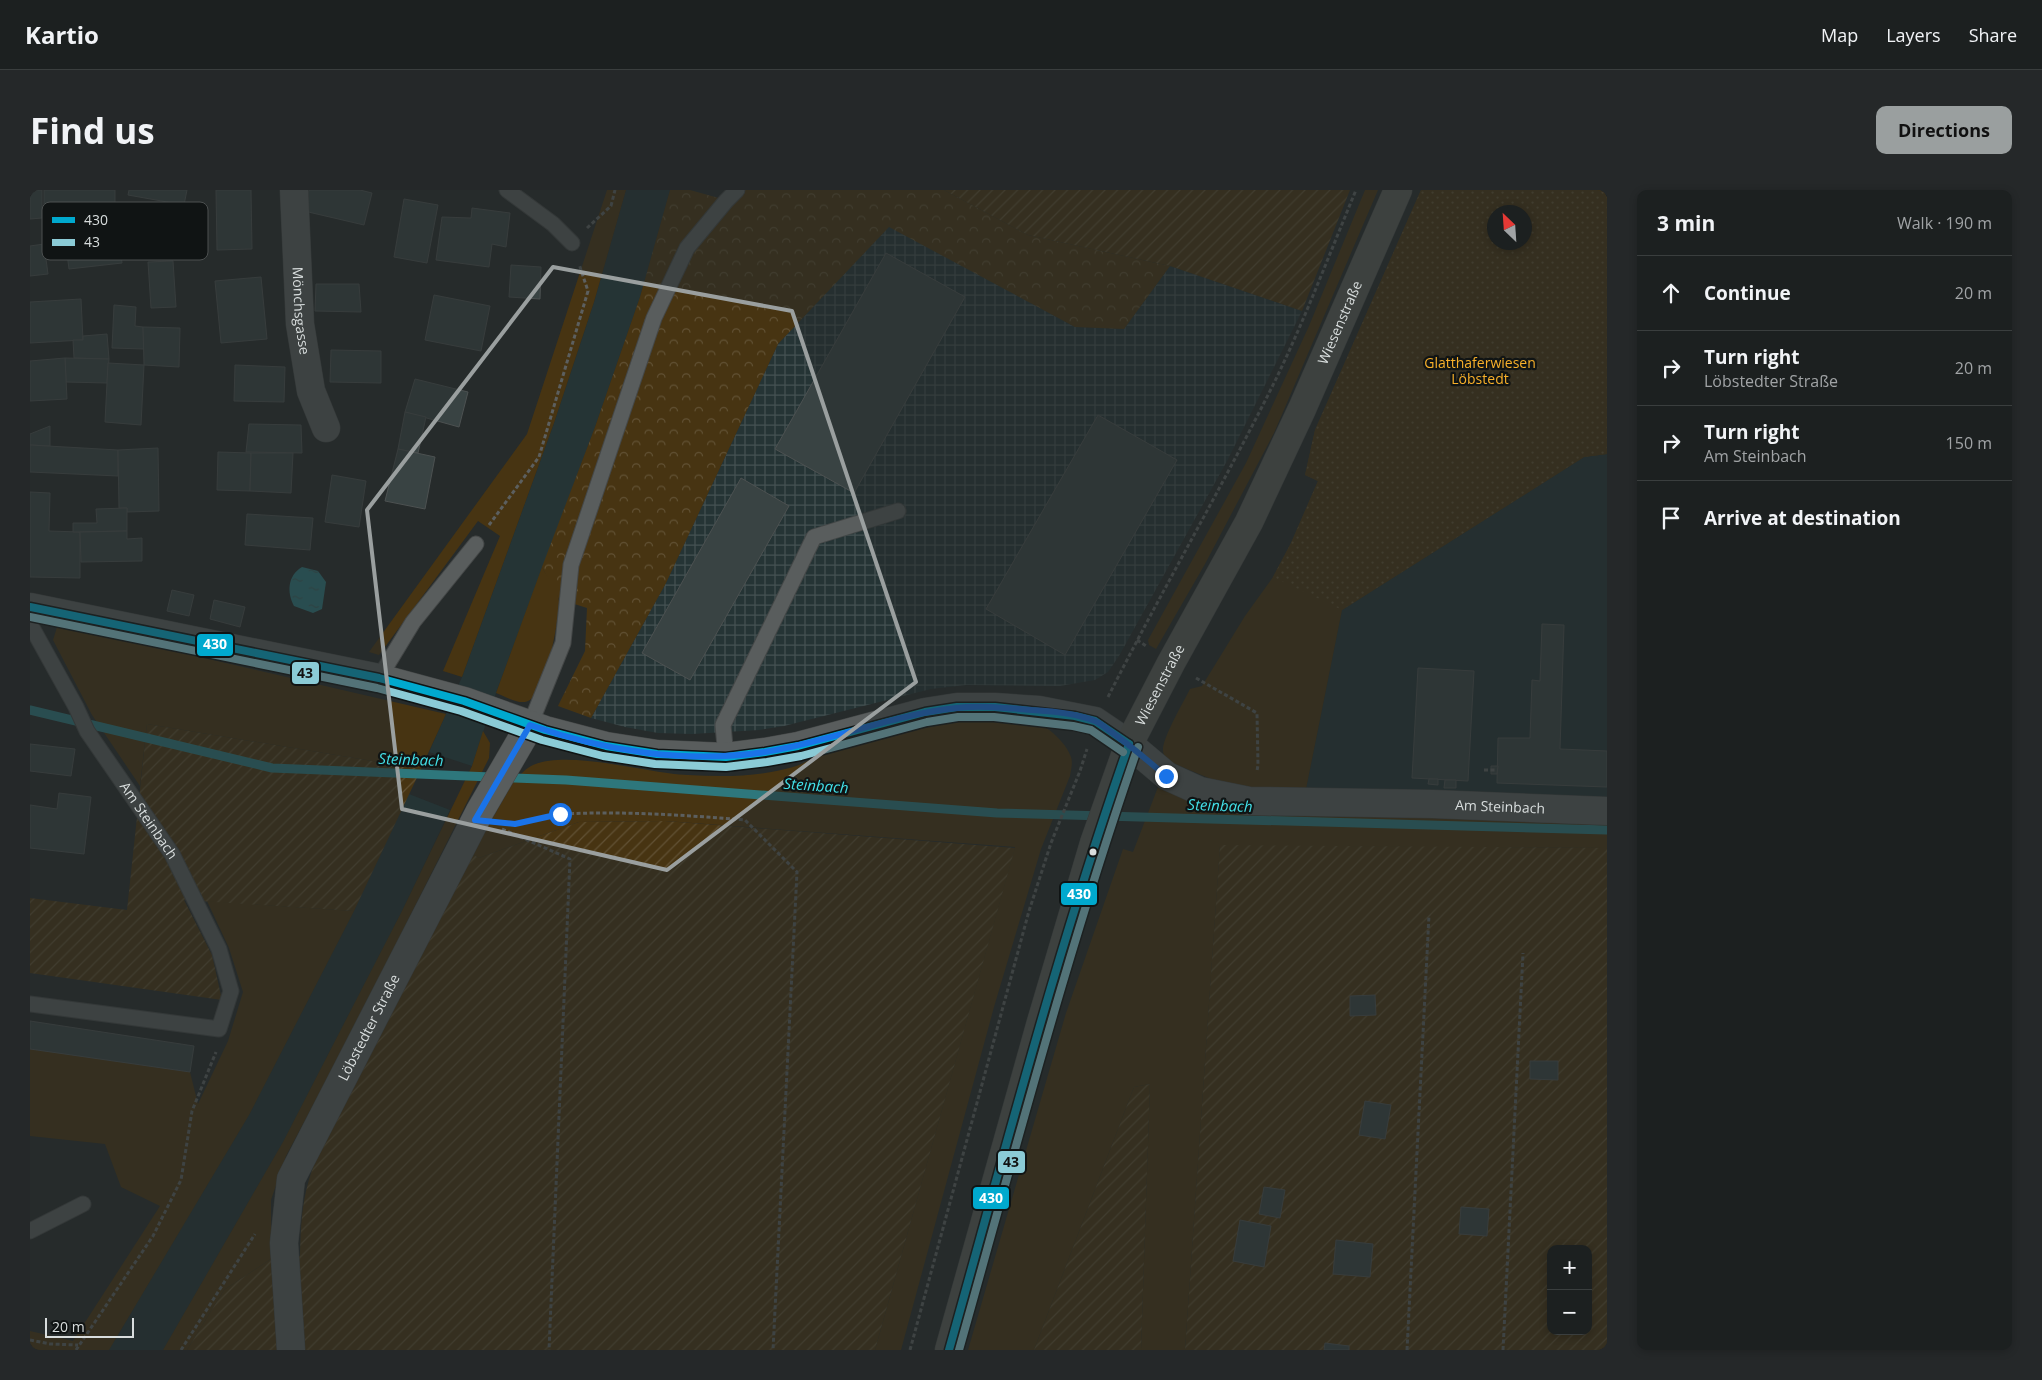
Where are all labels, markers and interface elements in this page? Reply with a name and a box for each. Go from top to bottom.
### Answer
text: Kartio [25,18,99,51]
text: Map [1821,23,1858,47]
text: Layers [1886,23,1941,47]
text: Share [1969,23,2017,47]
button: Directions [1876,106,2012,154]
text: Find us [30,107,155,154]
legend [42,202,208,260]
north arrow [1487,205,1532,250]
text: 3 min [1657,209,1715,237]
text: 430 [84,210,108,229]
text: Walk · 190 m [1897,212,1992,234]
text: 43 [84,232,100,251]
street label: Mönchsgasse [288,266,315,356]
street label: Wiesenstraße [1313,277,1366,367]
icon: ahead [1657,279,1685,307]
text: Continue [1704,280,1791,306]
text: 20 m [1955,282,1992,304]
text: Turn right [1704,344,1799,370]
park label: Glatthaferwiesen Löbstedt [1424,353,1536,388]
icon: right [1657,354,1685,382]
text: 20 m [1955,357,1992,379]
text: Löbstedter Straße [1704,370,1838,392]
text: Turn right [1704,419,1799,445]
icon: right [1657,429,1685,457]
text: 150 m [1946,432,1992,454]
text: Am Steinbach [1704,445,1807,467]
icon: arrive [1657,504,1685,532]
text: Arrive at destination [1704,505,1901,531]
line badge: 430 [196,633,234,657]
text: 430 [203,634,227,653]
street label: Wiesenstraße [1130,641,1189,729]
line badge: 43 [291,661,320,685]
text: 43 [297,663,313,682]
water label: Steinbach [378,748,444,770]
route end [1155,765,1178,788]
water label: Steinbach [783,773,849,797]
street label: Am Steinbach [116,778,183,863]
water label: Steinbach [1187,794,1253,816]
street label: Am Steinbach [1455,795,1545,817]
route start [549,803,572,826]
unlabelled marker [1088,847,1098,857]
line badge: 430 [1060,882,1098,906]
text: 430 [1067,884,1091,903]
street label: Löbstedter Straße [333,970,404,1084]
line badge: 43 [997,1150,1026,1174]
text: 43 [1003,1152,1019,1171]
line badge: 430 [972,1186,1010,1210]
text: 430 [979,1188,1003,1207]
map controls [1547,1245,1592,1335]
button: + [1547,1245,1592,1290]
button: − [1547,1290,1592,1335]
scale bar [45,1315,134,1338]
text: 20 m [52,1317,85,1336]

